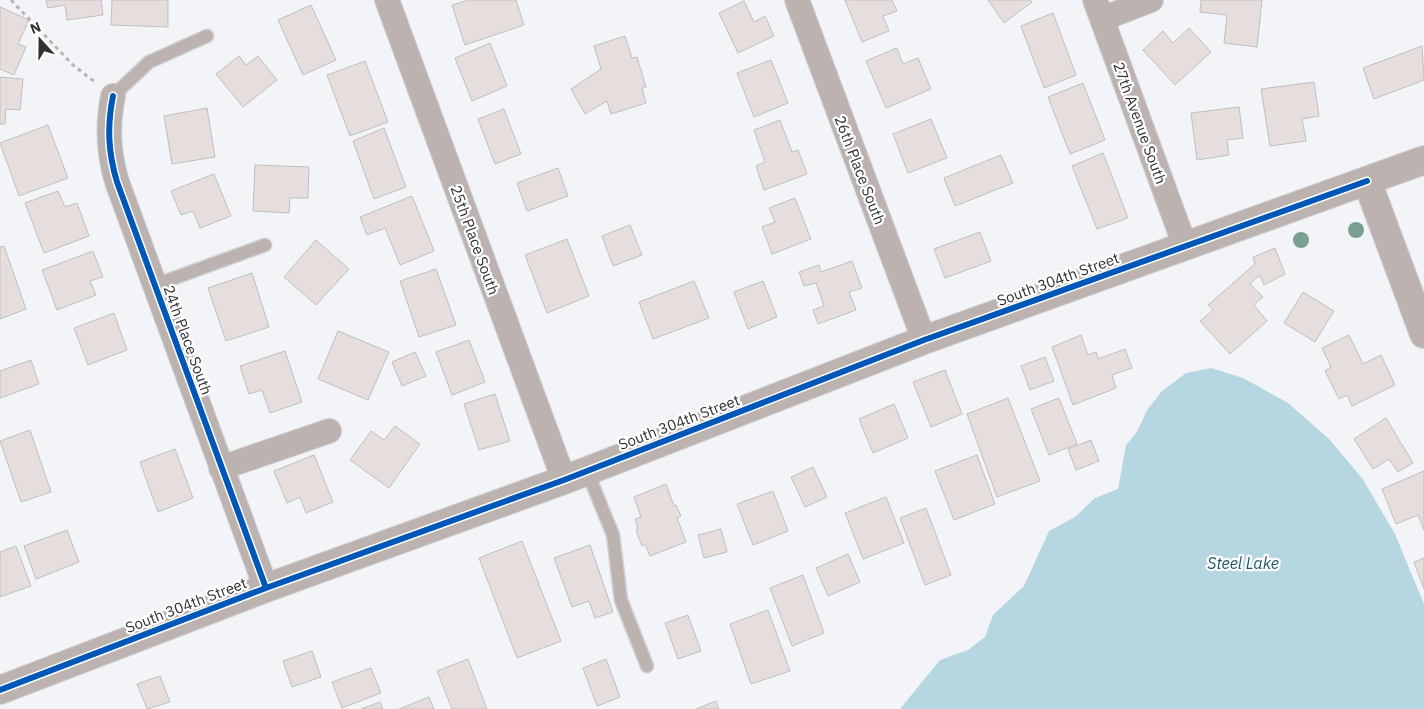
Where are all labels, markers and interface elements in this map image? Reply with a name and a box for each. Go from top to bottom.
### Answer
north arrow [15,15,65,65]
text: N [27,18,43,38]
street label: 27th Avenue South [1109,59,1171,187]
street label: 26th Place South [830,113,890,227]
street label: 25th Place South [446,183,504,297]
street label: South 304th Street [994,248,1122,310]
street label: 24th Place South [159,283,217,397]
street label: South 304th Street [616,390,742,454]
water label: Steel Lake [1207,553,1279,573]
street label: South 304th Street [123,573,249,637]

